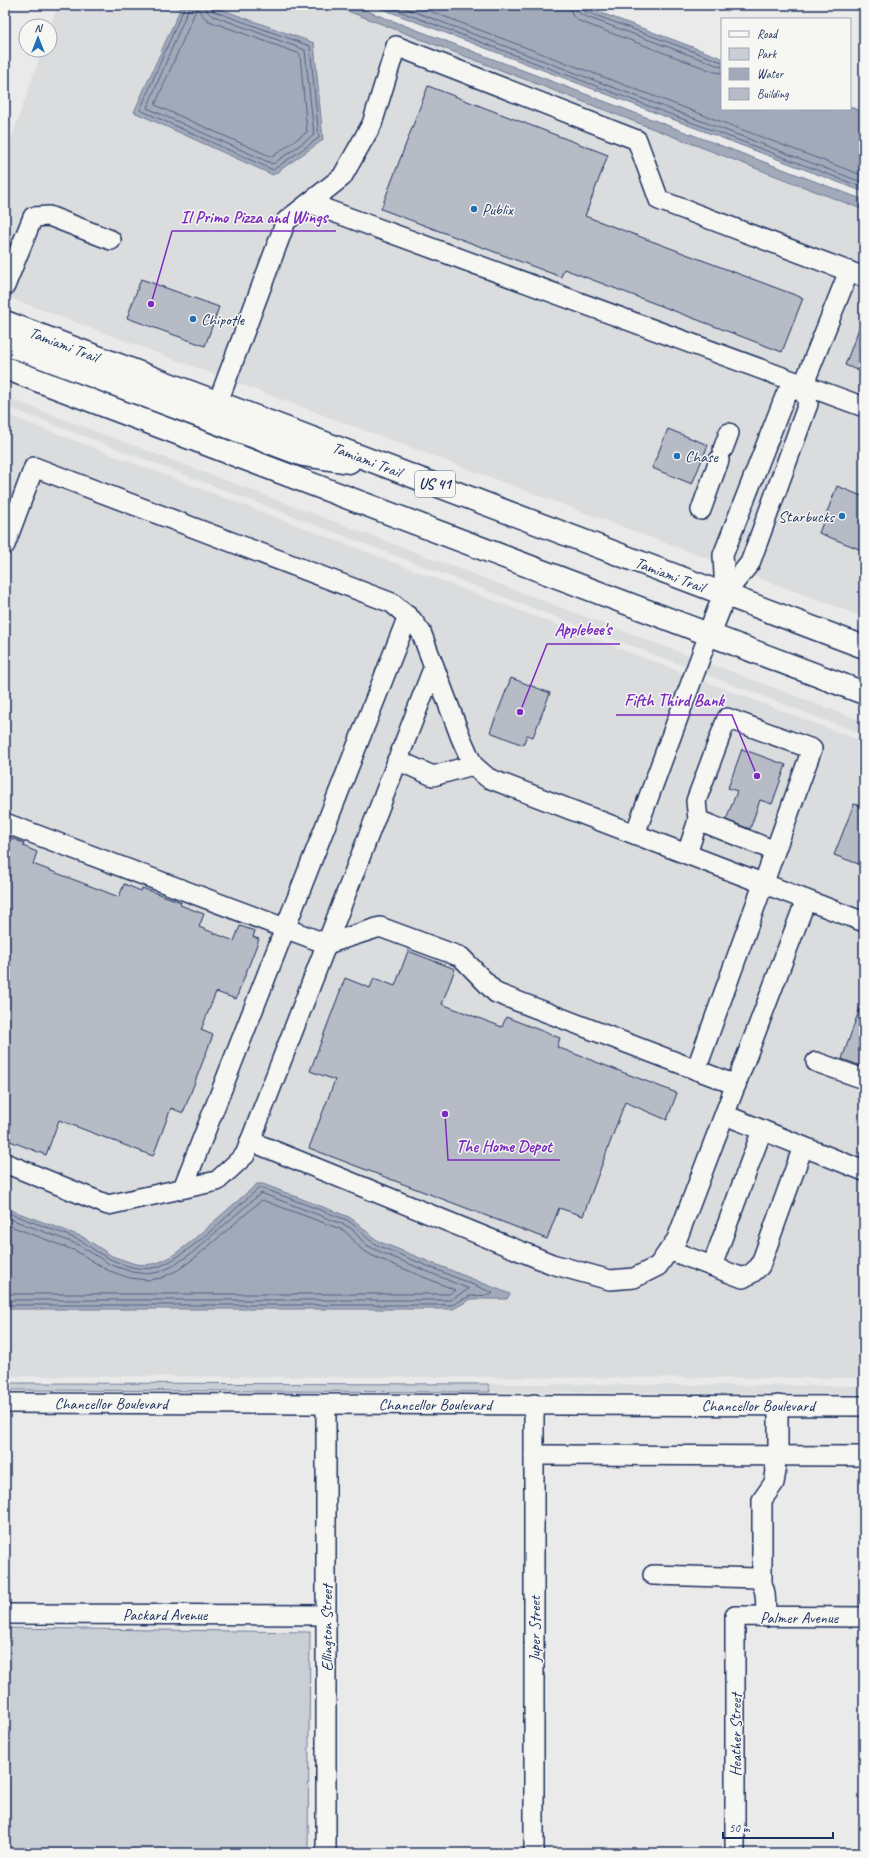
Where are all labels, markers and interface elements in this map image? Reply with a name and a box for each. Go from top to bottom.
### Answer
north arrow [18,18,58,58]
legend [721,18,851,110]
text: N [35,21,44,35]
text: Road [757,26,779,42]
text: Park [757,46,778,62]
text: Water [757,66,785,82]
text: Building [757,86,789,102]
place label: Publix [482,200,514,220]
callout: Il Primo Pizza and Wings [172,202,336,231]
marker: Publix [469,204,479,214]
text: Il Primo Pizza and Wings [181,207,329,228]
place label: Chipotle [201,310,246,330]
marker: Chipotle [188,314,198,324]
street label: Tamiami Trail [26,323,104,368]
street label: Tamiami Trail [329,438,407,483]
place label: Chase [685,447,719,467]
marker: Chase [672,451,682,461]
road number: US 41 [415,471,455,497]
place label: Starbucks [778,507,836,527]
marker: Starbucks [837,511,847,521]
street label: Tamiami Trail [632,553,710,598]
callout: Applebee's [547,615,620,644]
text: Applebee's [554,619,614,640]
callout: Fifth Third Bank [616,686,732,715]
text: Fifth Third Bank [624,690,725,711]
callout: The Home Depot [448,1131,560,1160]
text: The Home Depot [456,1136,554,1157]
street label: Chancellor Boulevard [54,1394,170,1414]
street label: Chancellor Boulevard [378,1395,494,1415]
street label: Chancellor Boulevard [701,1396,817,1416]
street label: Ellington Street [317,1582,337,1671]
street label: Juper Street [525,1594,545,1663]
street label: Packard Avenue [123,1605,209,1625]
street label: Palmer Avenue [760,1608,840,1628]
street label: Heather Street [726,1691,746,1776]
scale bar [723,1814,833,1840]
text: 50 m [729,1820,751,1836]

